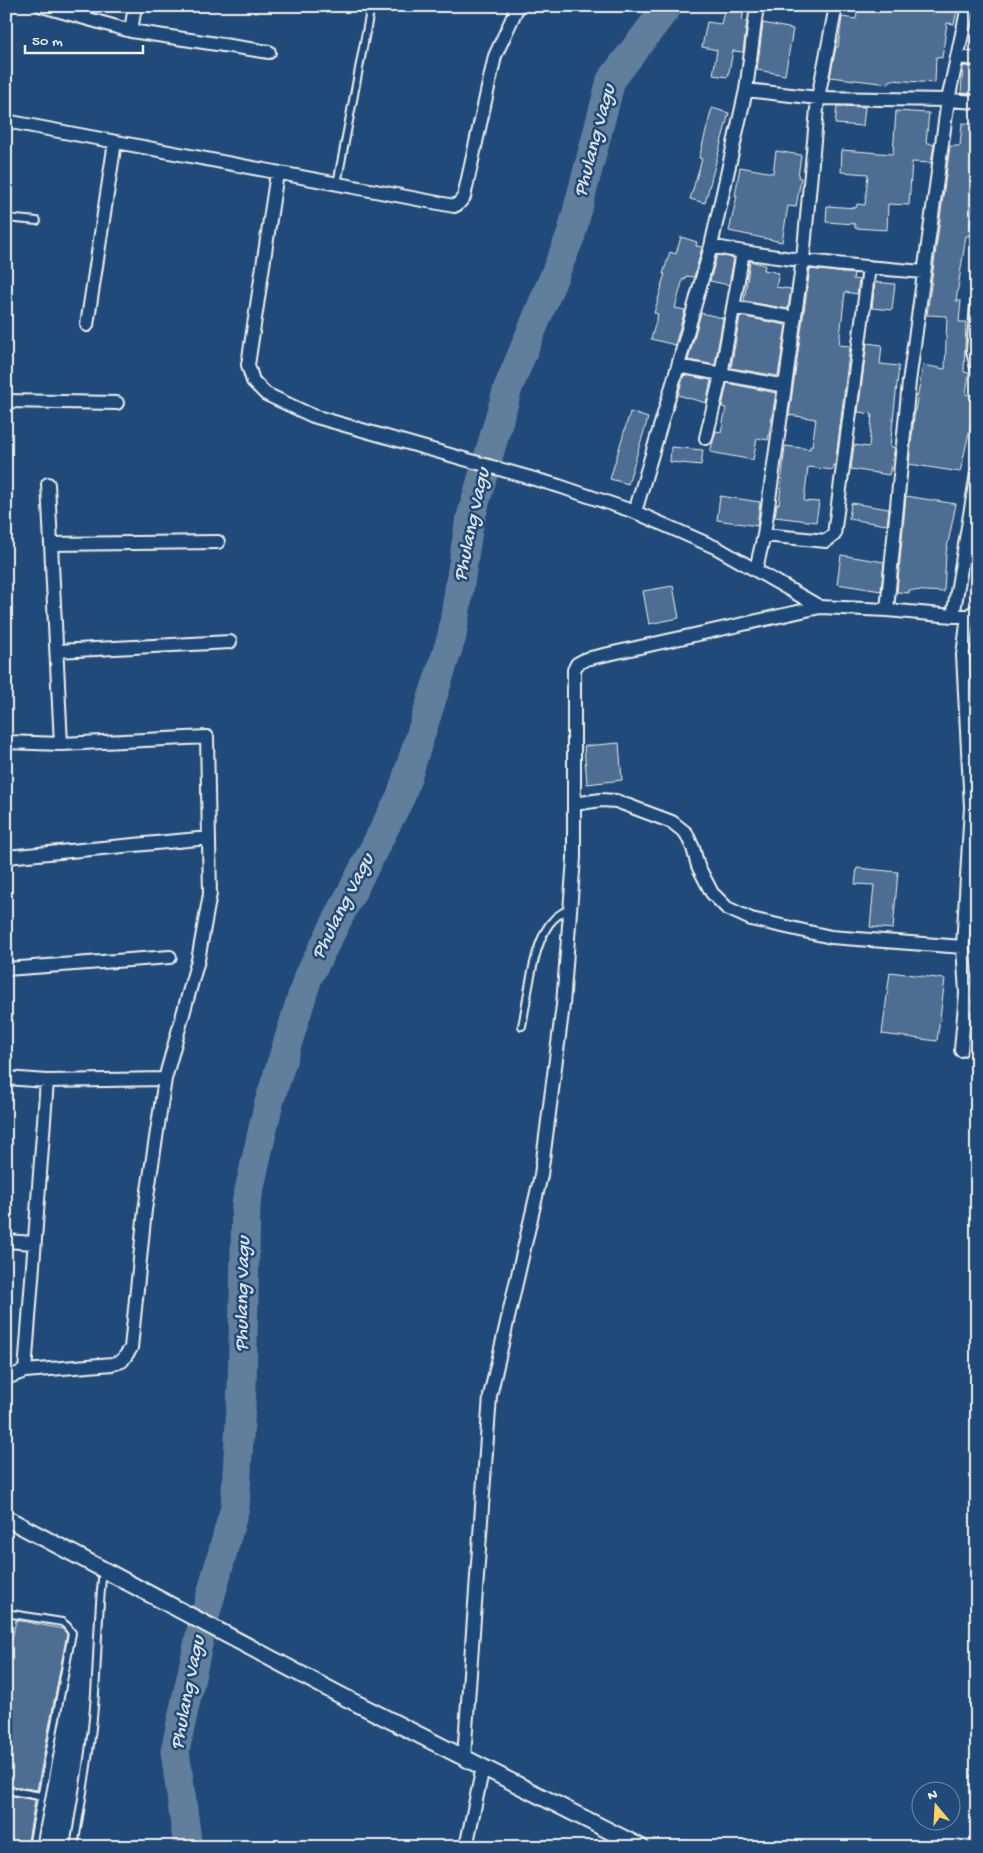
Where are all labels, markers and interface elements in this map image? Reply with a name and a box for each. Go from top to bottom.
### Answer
scale bar [25,22,142,54]
text: 50 m [32,33,63,51]
water label: Phulang Vagu [570,81,622,200]
water label: Phulang Vagu [450,465,497,584]
water label: Phulang Vagu [308,849,381,964]
water label: Phulang Vagu [231,1235,257,1352]
water label: Phulang Vagu [167,1633,212,1752]
north arrow [910,1780,960,1830]
text: N [926,1787,940,1806]

